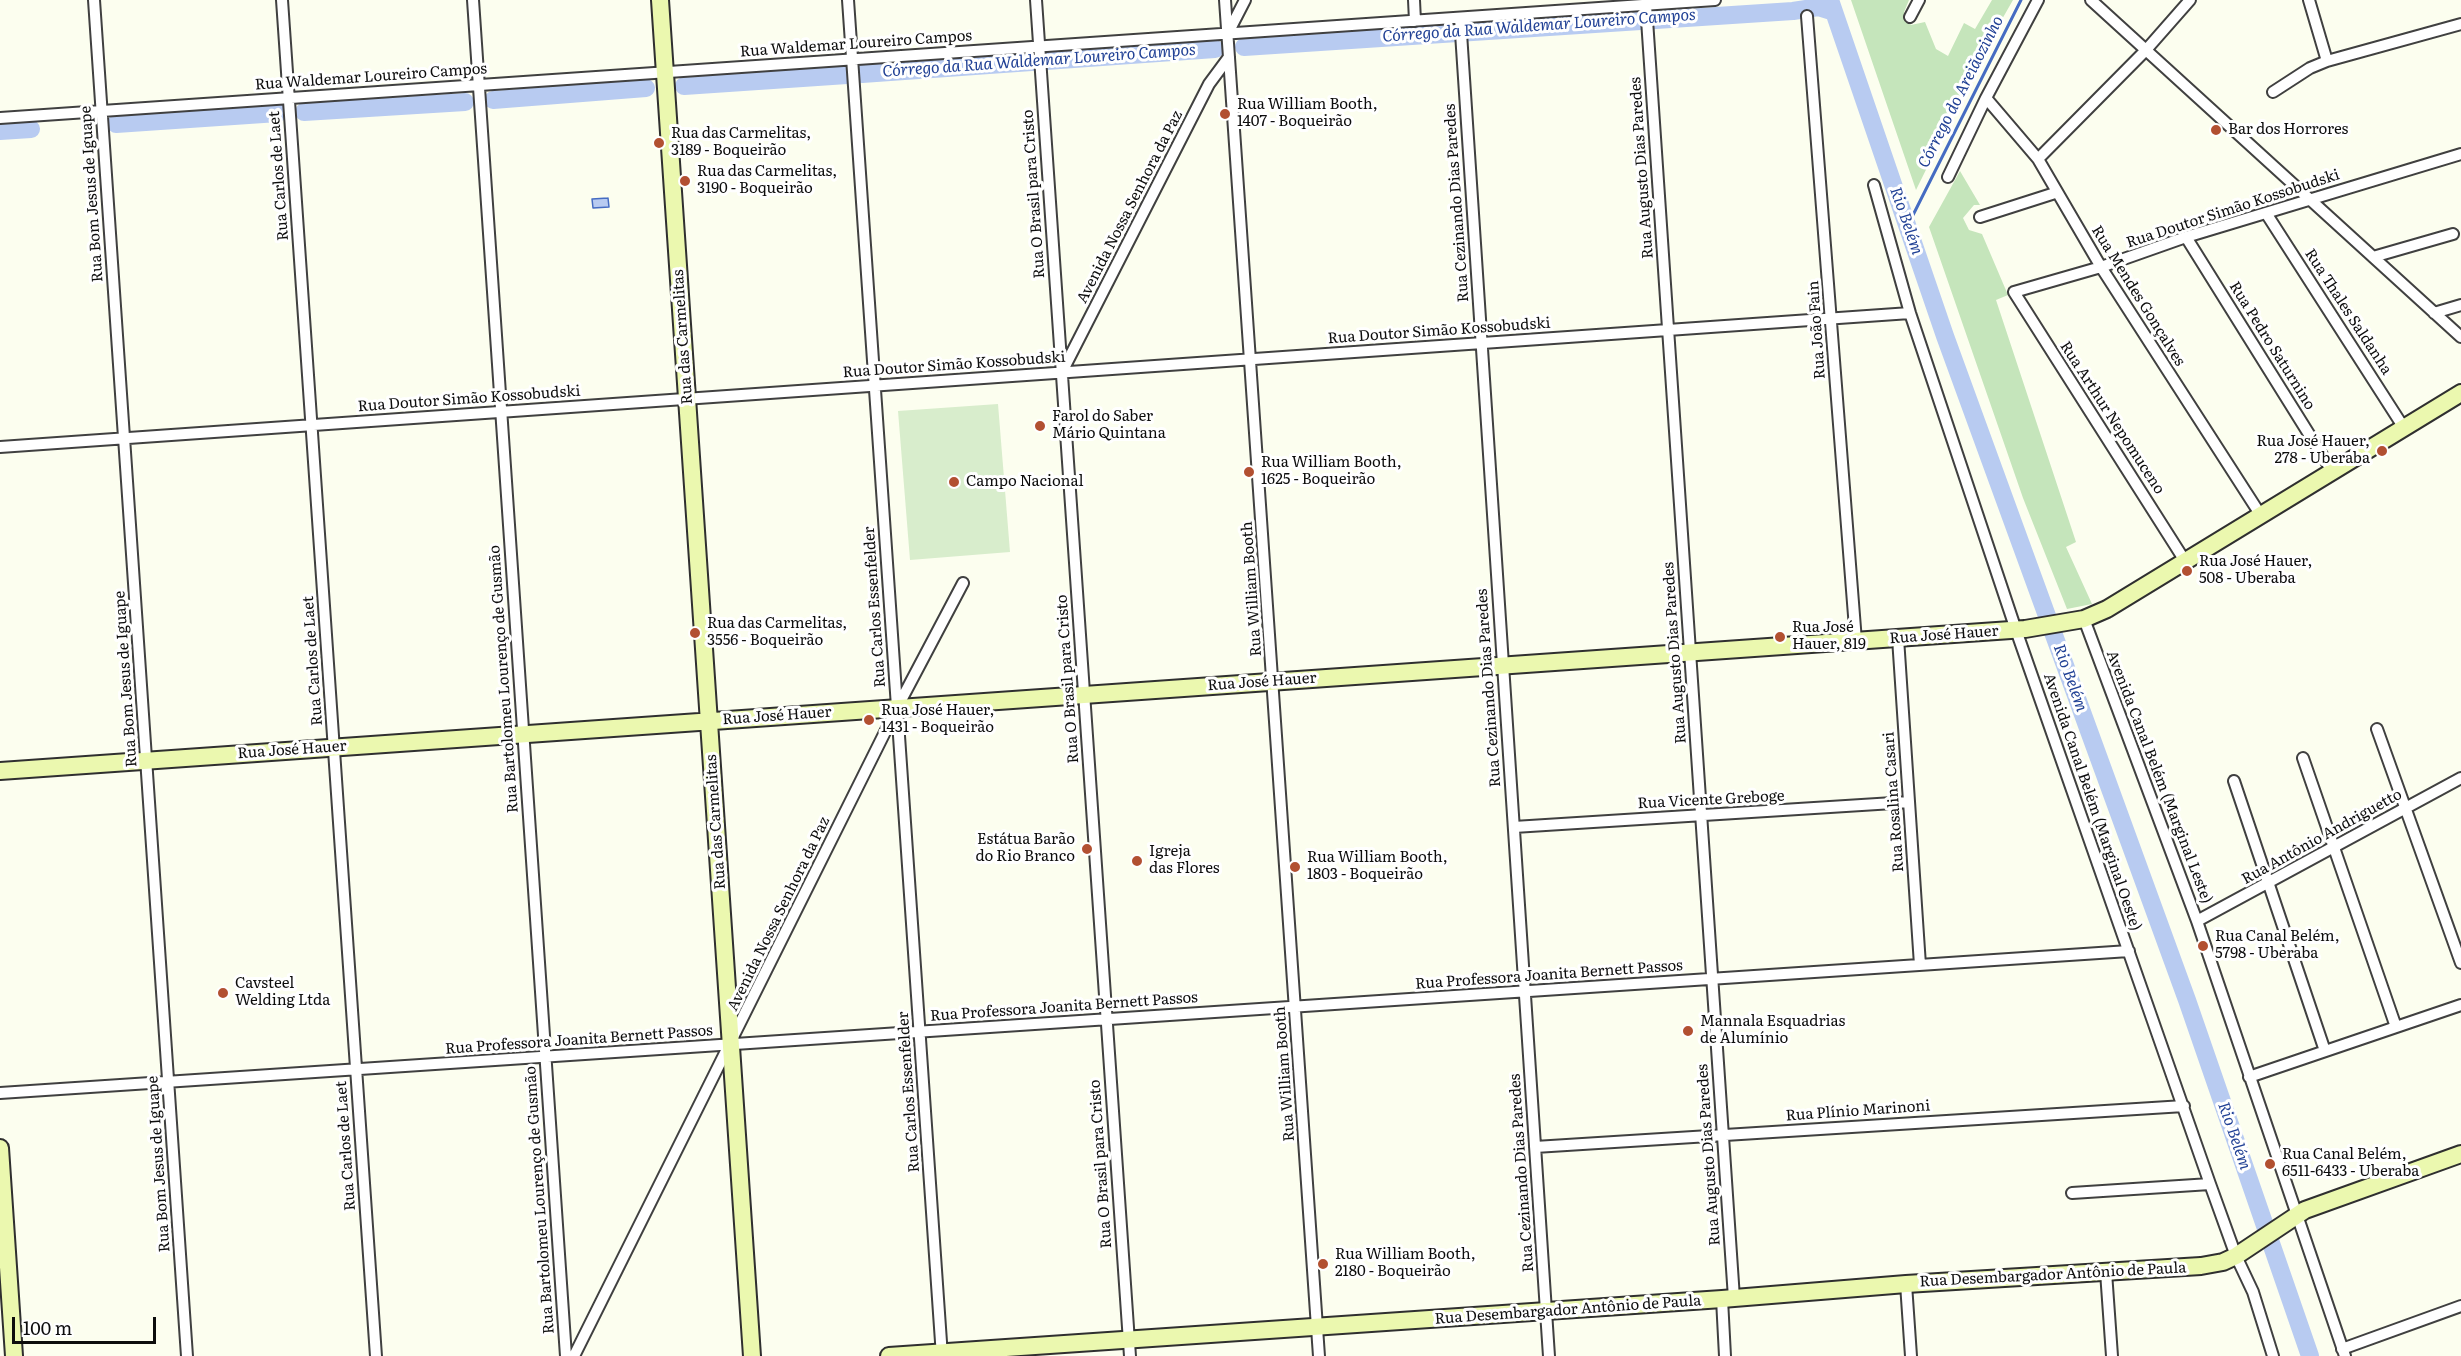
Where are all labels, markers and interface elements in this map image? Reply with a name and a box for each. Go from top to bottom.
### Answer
water label: Córrego da Rua Waldemar Loureiro Campos [1382,5,1696,47]
water label: Córrego do Areiãozinho [1914,13,2008,171]
street label: Rua Waldemar Loureiro Campos [739,27,973,61]
water label: Córrego da Rua Waldemar Loureiro Campos [882,40,1196,82]
street label: Rua Waldemar Loureiro Campos [254,60,488,94]
street label: Rua Augusto Dias Paredes [1627,76,1657,260]
place label: Rua William Booth, 1407 - Boqueirão [1237,96,1378,131]
street label: Rua Cezinando Dias Paredes [1441,103,1473,303]
street label: Rua Bom Jesus de Iguape [77,105,107,283]
marker: Rua William Booth, 1407 - Boqueirão [1218,107,1232,121]
street label: Avenida Nossa Senhora da Paz [1073,108,1187,306]
street label: Rua O Brasil para Cristo [1019,109,1049,279]
street label: Rua Carlos de Laet [265,110,293,242]
place label: Bar dos Horrores [2228,121,2348,139]
marker: Bar dos Horrores [2209,123,2223,137]
place label: Rua das Carmelitas, 3189 - Boqueirão [671,125,811,160]
marker: Rua das Carmelitas, 3189 - Boqueirão [652,136,666,150]
place label: Rua das Carmelitas, 3190 - Boqueirão [697,163,837,198]
street label: Rua Doutor Simão Kossobudski [2124,166,2342,252]
marker: Rua das Carmelitas, 3190 - Boqueirão [678,174,692,188]
water label: Rio Belém [1885,185,1927,257]
street label: Rua Mendes Gonçalves [2087,223,2189,369]
street label: Rua Thales Saldanha [2301,246,2395,378]
street label: Rua das Carmelitas [669,269,697,405]
street label: Rua Pedro Saturnino [2225,278,2319,414]
street label: Rua João Fain [1805,280,1829,380]
street label: Rua Doutor Simão Kossobudski [1327,314,1551,348]
street label: Rua Arthur Nepomuceno [2056,338,2168,498]
street label: Rua Doutor Simão Kossobudski [842,348,1066,382]
street label: Rua Doutor Simão Kossobudski [357,382,581,416]
place label: Farol do Saber Mário Quintana [1052,408,1166,443]
marker: Farol do Saber Mário Quintana [1033,419,1047,433]
place label: Rua José Hauer, 278 - Uberaba [2257,433,2370,468]
marker: Rua José Hauer, 278 - Uberaba [2375,444,2389,458]
place label: Rua William Booth, 1625 - Boqueirão [1261,454,1402,489]
marker: Rua William Booth, 1625 - Boqueirão [1242,465,1256,479]
place label: Campo Nacional [966,473,1084,491]
marker: Campo Nacional [947,475,961,489]
street label: Rua William Booth [1238,521,1266,657]
street label: Rua Carlos Essenfelder [860,526,890,688]
street label: Rua Bartolomeu Lourenço de Gusmão [486,544,522,814]
place label: Rua José Hauer, 508 - Uberaba [2199,553,2312,588]
street label: Rua Augusto Dias Paredes [1660,561,1690,745]
marker: Rua José Hauer, 508 - Uberaba [2180,564,2194,578]
street label: Rua Cezinando Dias Paredes [1473,588,1505,788]
street label: Rua Bom Jesus de Iguape [111,590,141,768]
street label: Rua O Brasil para Cristo [1053,594,1083,764]
street label: Rua Carlos de Laet [299,595,327,727]
place label: Rua das Carmelitas, 3556 - Boqueirão [707,615,847,650]
place label: Rua José Hauer, 819 [1792,619,1866,654]
street label: Rua José Hauer [1889,622,1999,648]
marker: Rua das Carmelitas, 3556 - Boqueirão [688,626,702,640]
marker: Rua José Hauer, 819 [1773,630,1787,644]
water label: Rio Belém [2049,642,2091,714]
street label: Avenida Canal Belém (Marginal Leste) [2102,648,2216,906]
street label: Rua José Hauer [1207,669,1317,695]
street label: Avenida Canal Belém (Marginal Oeste) [2039,671,2145,933]
place label: Rua José Hauer, 1431 - Boqueirão [881,702,994,737]
street label: Rua José Hauer [722,703,832,729]
marker: Rua José Hauer, 1431 - Boqueirão [862,713,876,727]
street label: Rua Rosalina Casari [1880,731,1908,873]
street label: Rua José Hauer [237,737,347,763]
street label: Rua das Carmelitas [702,754,730,890]
street label: Rua Antônio Andriguetto [2239,785,2405,889]
street label: Rua Vicente Greboge [1637,787,1785,813]
street label: Avenida Nossa Senhora da Paz [724,814,834,1014]
place label: Estátua Barão do Rio Branco [976,831,1075,866]
marker: Estátua Barão do Rio Branco [1080,842,1094,856]
place label: Igreja das Flores [1149,843,1220,878]
place label: Rua William Booth, 1803 - Boqueirão [1307,849,1448,884]
marker: Igreja das Flores [1130,854,1144,868]
marker: Rua William Booth, 1803 - Boqueirão [1288,860,1302,874]
place label: Rua Canal Belém, 5798 - Uberaba [2215,928,2340,963]
marker: Rua Canal Belém, 5798 - Uberaba [2196,939,2210,953]
street label: Rua Professora Joanita Bernett Passos [1415,957,1683,993]
place label: Cavsteel Welding Ltda [235,975,330,1010]
marker: Cavsteel Welding Ltda [216,986,230,1000]
street label: Rua Professora Joanita Bernett Passos [930,989,1198,1025]
street label: Rua William Booth [1271,1006,1299,1142]
street label: Rua Carlos Essenfelder [894,1011,924,1173]
place label: Mannala Esquadrias de Alumínio [1700,1013,1845,1048]
street label: Rua Professora Joanita Bernett Passos [445,1022,713,1058]
marker: Mannala Esquadrias de Alumínio [1681,1024,1695,1038]
street label: Rua Augusto Dias Paredes [1694,1063,1724,1247]
street label: Rua Bartolomeu Lourenço de Gusmão [522,1065,558,1335]
street label: Rua Cezinando Dias Paredes [1506,1073,1538,1273]
street label: Rua Bom Jesus de Iguape [144,1075,174,1253]
street label: Rua O Brasil para Cristo [1086,1079,1116,1249]
street label: Rua Carlos de Laet [332,1080,360,1212]
street label: Rua Plínio Marinoni [1785,1097,1931,1125]
water label: Rio Belém [2213,1100,2255,1172]
place label: Rua Canal Belém, 6511-6433 - Uberaba [2282,1146,2419,1181]
marker: Rua Canal Belém, 6511-6433 - Uberaba [2263,1157,2277,1171]
place label: Rua William Booth, 2180 - Boqueirão [1335,1246,1476,1281]
marker: Rua William Booth, 2180 - Boqueirão [1316,1257,1330,1271]
street label: Rua Desembargador Antônio de Paula [1919,1259,2187,1291]
street label: Rua Desembargador Antônio de Paula [1434,1292,1702,1328]
scale bar [15,1305,159,1343]
text: 100 m [23,1314,72,1341]

